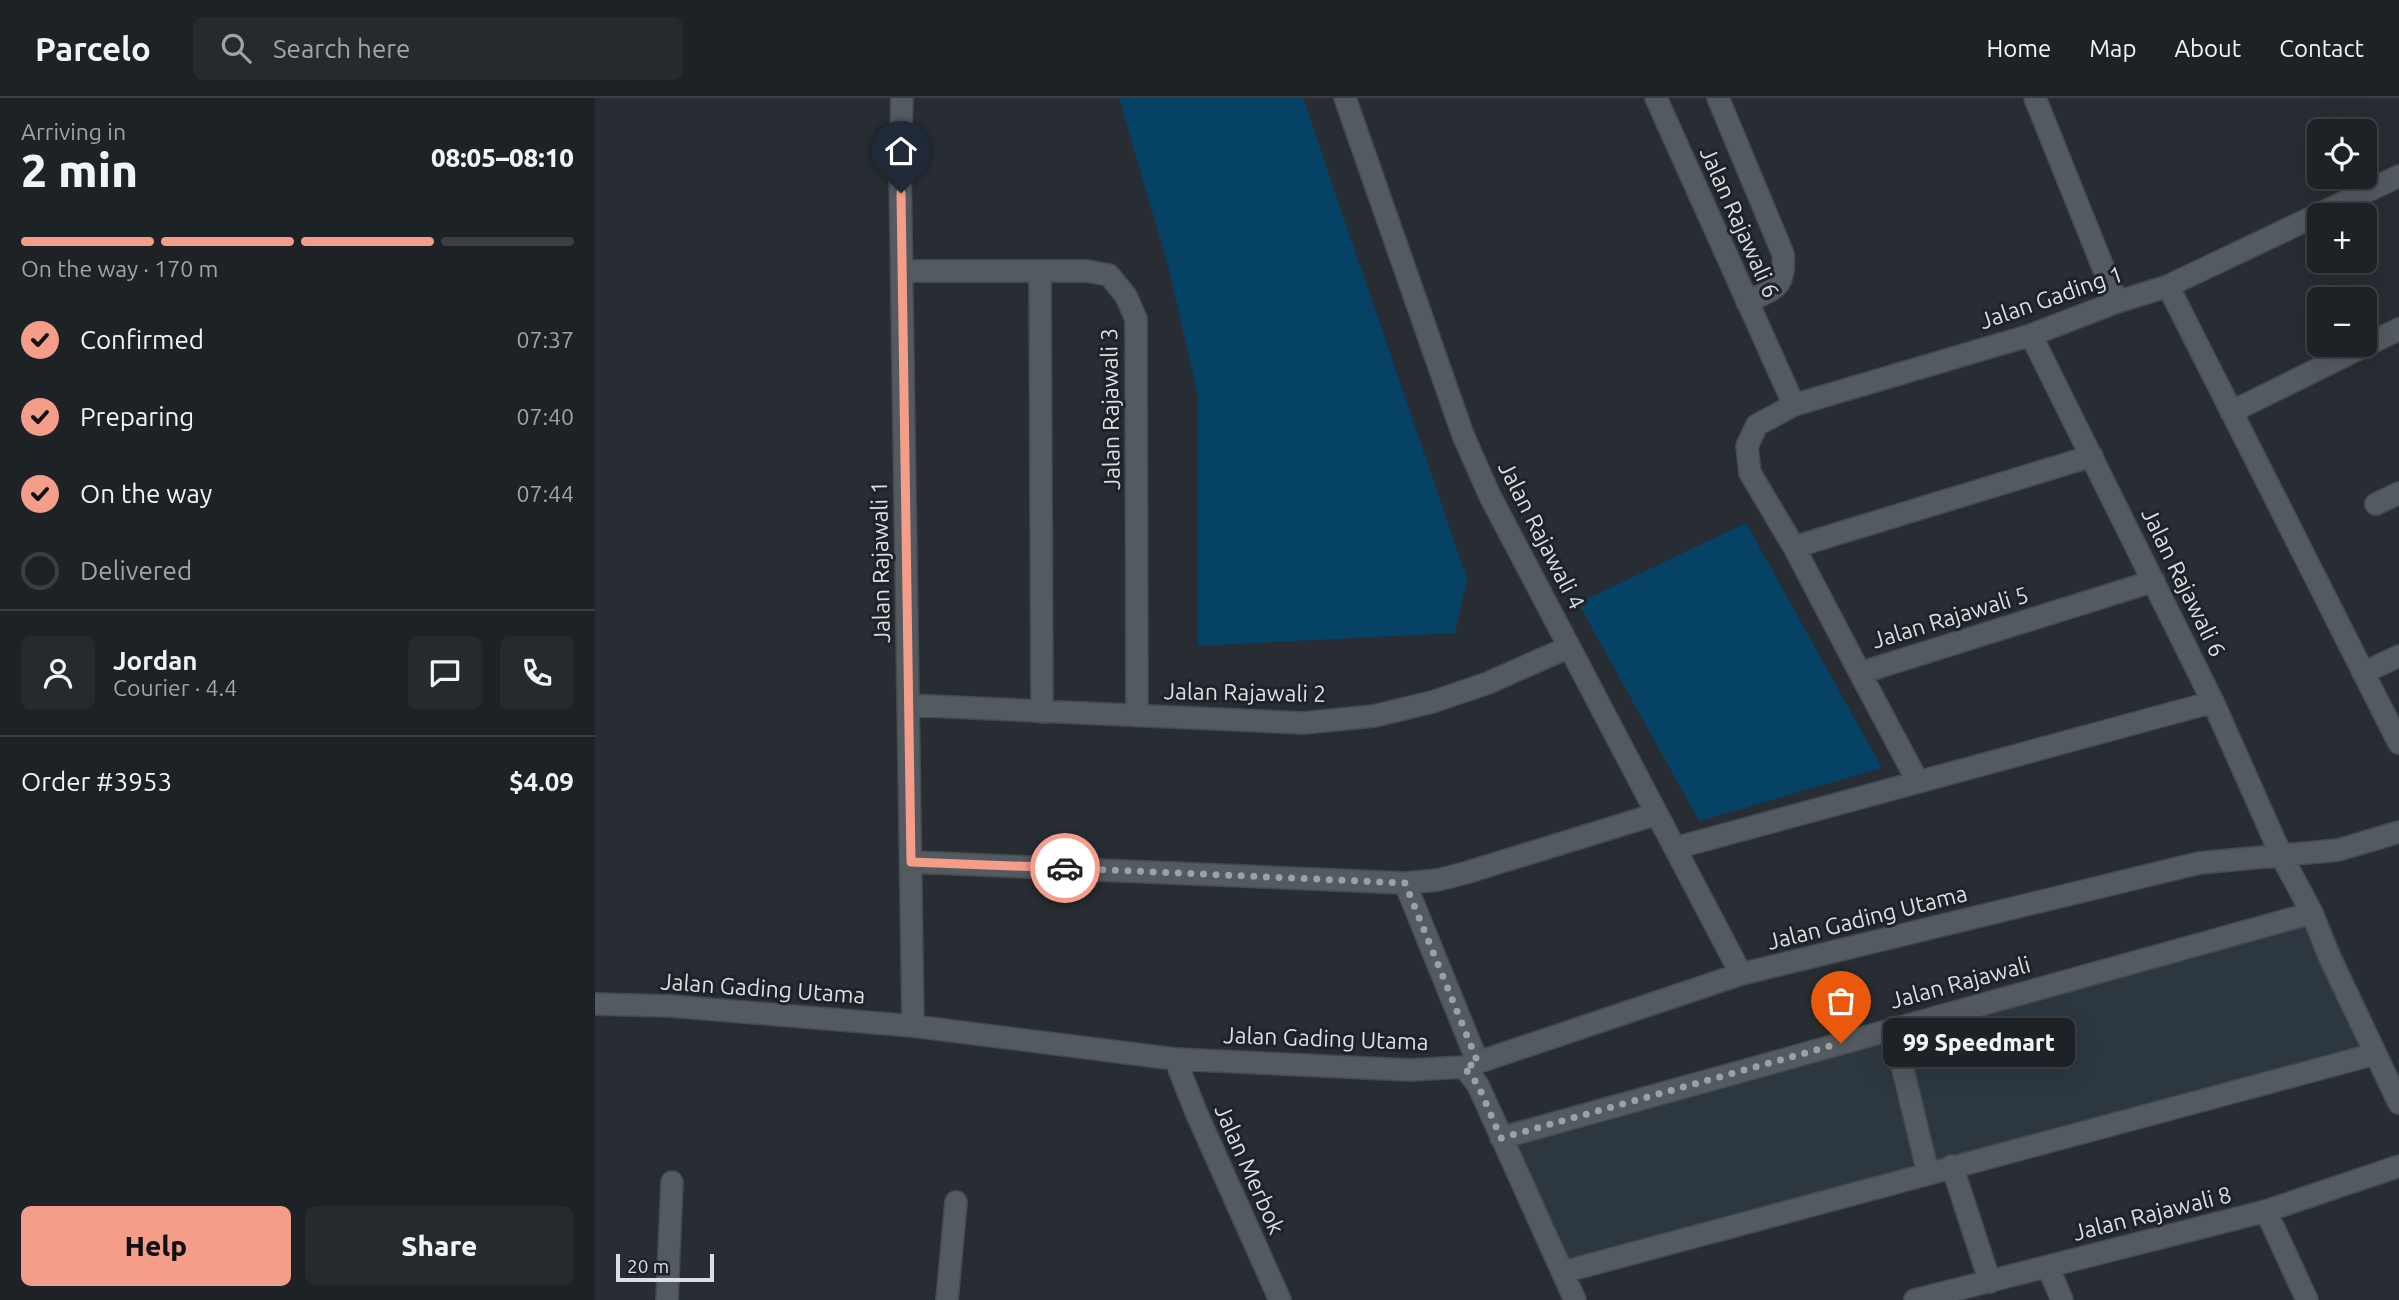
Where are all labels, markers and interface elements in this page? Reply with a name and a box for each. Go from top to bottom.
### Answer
search box [193,17,683,80]
icon: search [217,29,255,67]
text: Parcelo [35,30,151,67]
text: Search here [273,34,410,63]
text: Home [1986,35,2051,62]
text: Map [2089,35,2136,62]
text: About [2174,35,2241,62]
text: Contact [2279,35,2364,62]
text: Arriving in [21,119,126,144]
map controls [2307,119,2377,357]
button: locate [2307,119,2377,189]
pin [871,121,931,193]
icon: home [882,132,920,170]
text: 08:05–08:10 [431,143,574,172]
street label: Jalan Rajawali 6 [1696,143,1784,301]
text: 2 min [21,144,138,196]
button: + [2307,203,2377,273]
text: On the way · 170 m [21,256,218,281]
street label: Jalan Gading 1 [1976,261,2126,333]
button: − [2307,287,2377,357]
icon: check [21,321,59,359]
text: Confirmed [80,325,204,354]
text: 07:37 [516,327,574,352]
street label: Jalan Rajawali 3 [1096,328,1124,490]
icon: check [21,398,59,436]
text: Preparing [80,402,194,431]
text: 07:40 [516,404,574,429]
street label: Jalan Rajawali 4 [1494,457,1590,613]
icon: check [21,475,59,513]
text: On the way [80,479,212,508]
text: 07:44 [516,481,574,506]
street label: Jalan Rajawali 1 [866,481,894,643]
street label: Jalan Rajawali 6 [2137,504,2231,660]
text: Delivered [80,556,192,585]
street label: Jalan Rajawali 5 [1869,581,2031,653]
button: person [21,636,95,710]
button: chat [408,636,482,710]
button: phone [500,636,574,710]
text: Jordan [113,646,198,675]
text: Courier · 4.4 [113,675,237,700]
street label: Jalan Rajawali 2 [1164,678,1326,706]
text: Order #3953 [21,767,172,796]
text: $4.09 [509,767,574,796]
courier [1030,833,1100,903]
icon: car [1046,849,1084,887]
street label: Jalan Gading Utama [1764,880,1970,954]
street label: Jalan Rajawali [1887,951,2033,1013]
street label: Jalan Gading Utama [660,968,866,1008]
pin [1811,971,1871,1043]
icon: bag [1822,982,1860,1020]
callout: 99 Speedmart [1883,1018,2075,1068]
street label: Jalan Gading Utama [1223,1022,1429,1054]
text: 99 Speedmart [1903,1030,2055,1055]
street label: Jalan Merbok [1210,1100,1290,1238]
street label: Jalan Rajawali 8 [2070,1181,2234,1245]
button: Help [21,1206,291,1286]
button: Share [305,1206,574,1286]
scale bar [616,1251,714,1283]
text: 20 m [627,1255,669,1277]

